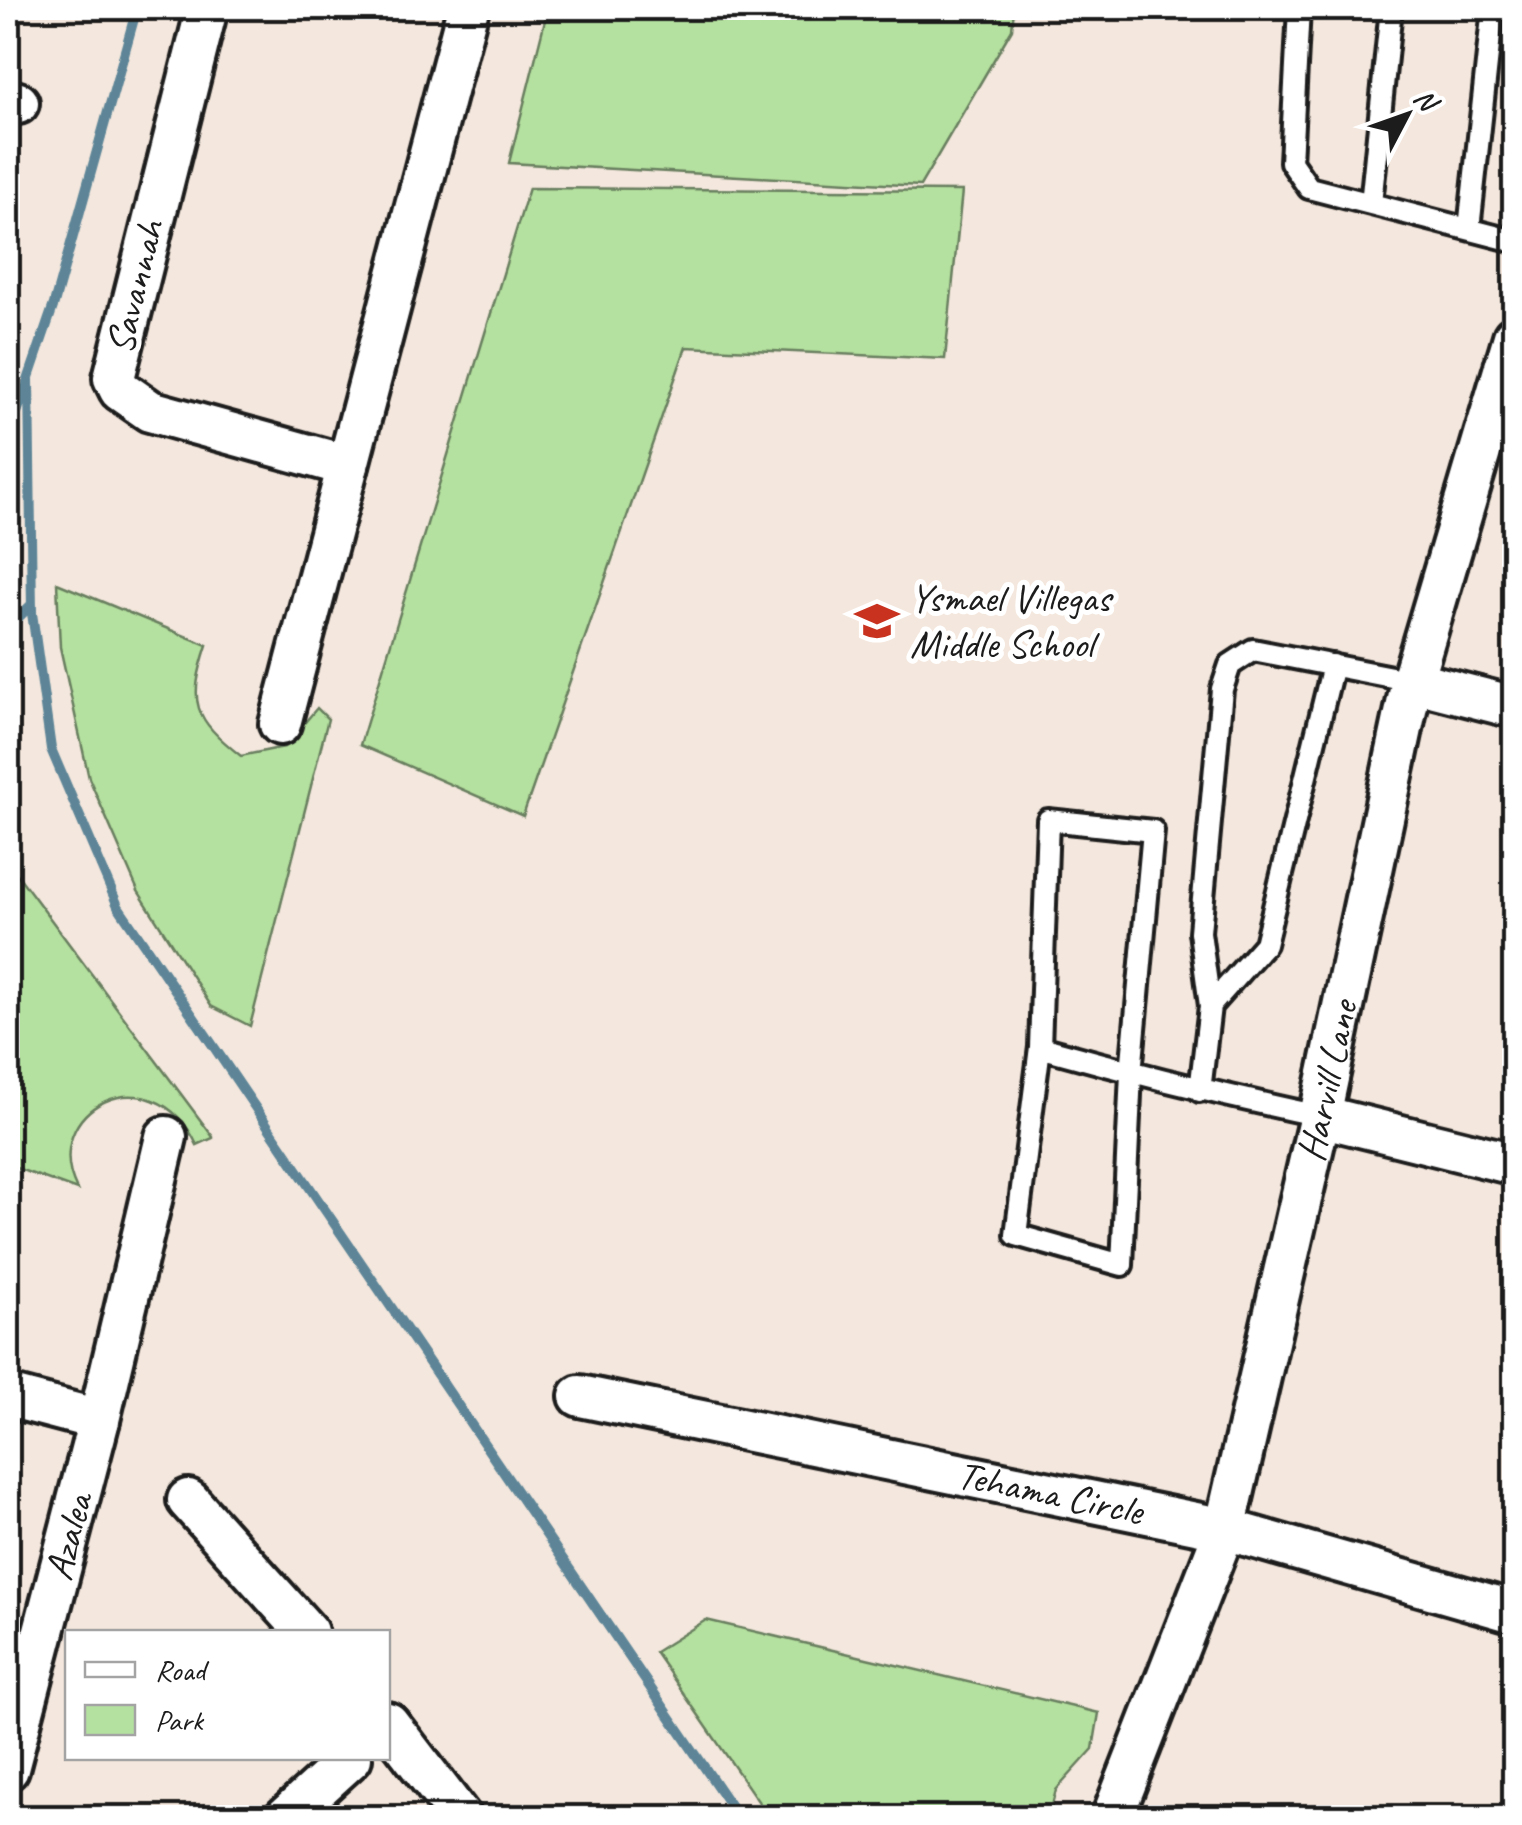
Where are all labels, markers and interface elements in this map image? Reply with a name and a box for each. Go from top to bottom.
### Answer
north arrow [1357,65,1457,165]
text: N [1407,81,1447,120]
street label: Savannah [94,213,176,359]
place label: Ysmael Villegas Middle School [910,573,1114,669]
school or university icon: Ysmael Villegas Middle School [853,597,901,645]
street label: Harvill Lane [1285,993,1369,1166]
street label: Tehama Circle [953,1450,1150,1537]
street label: Azalea [33,1485,105,1585]
legend [65,1630,390,1760]
text: Road [155,1651,209,1689]
text: Park [155,1701,205,1739]

